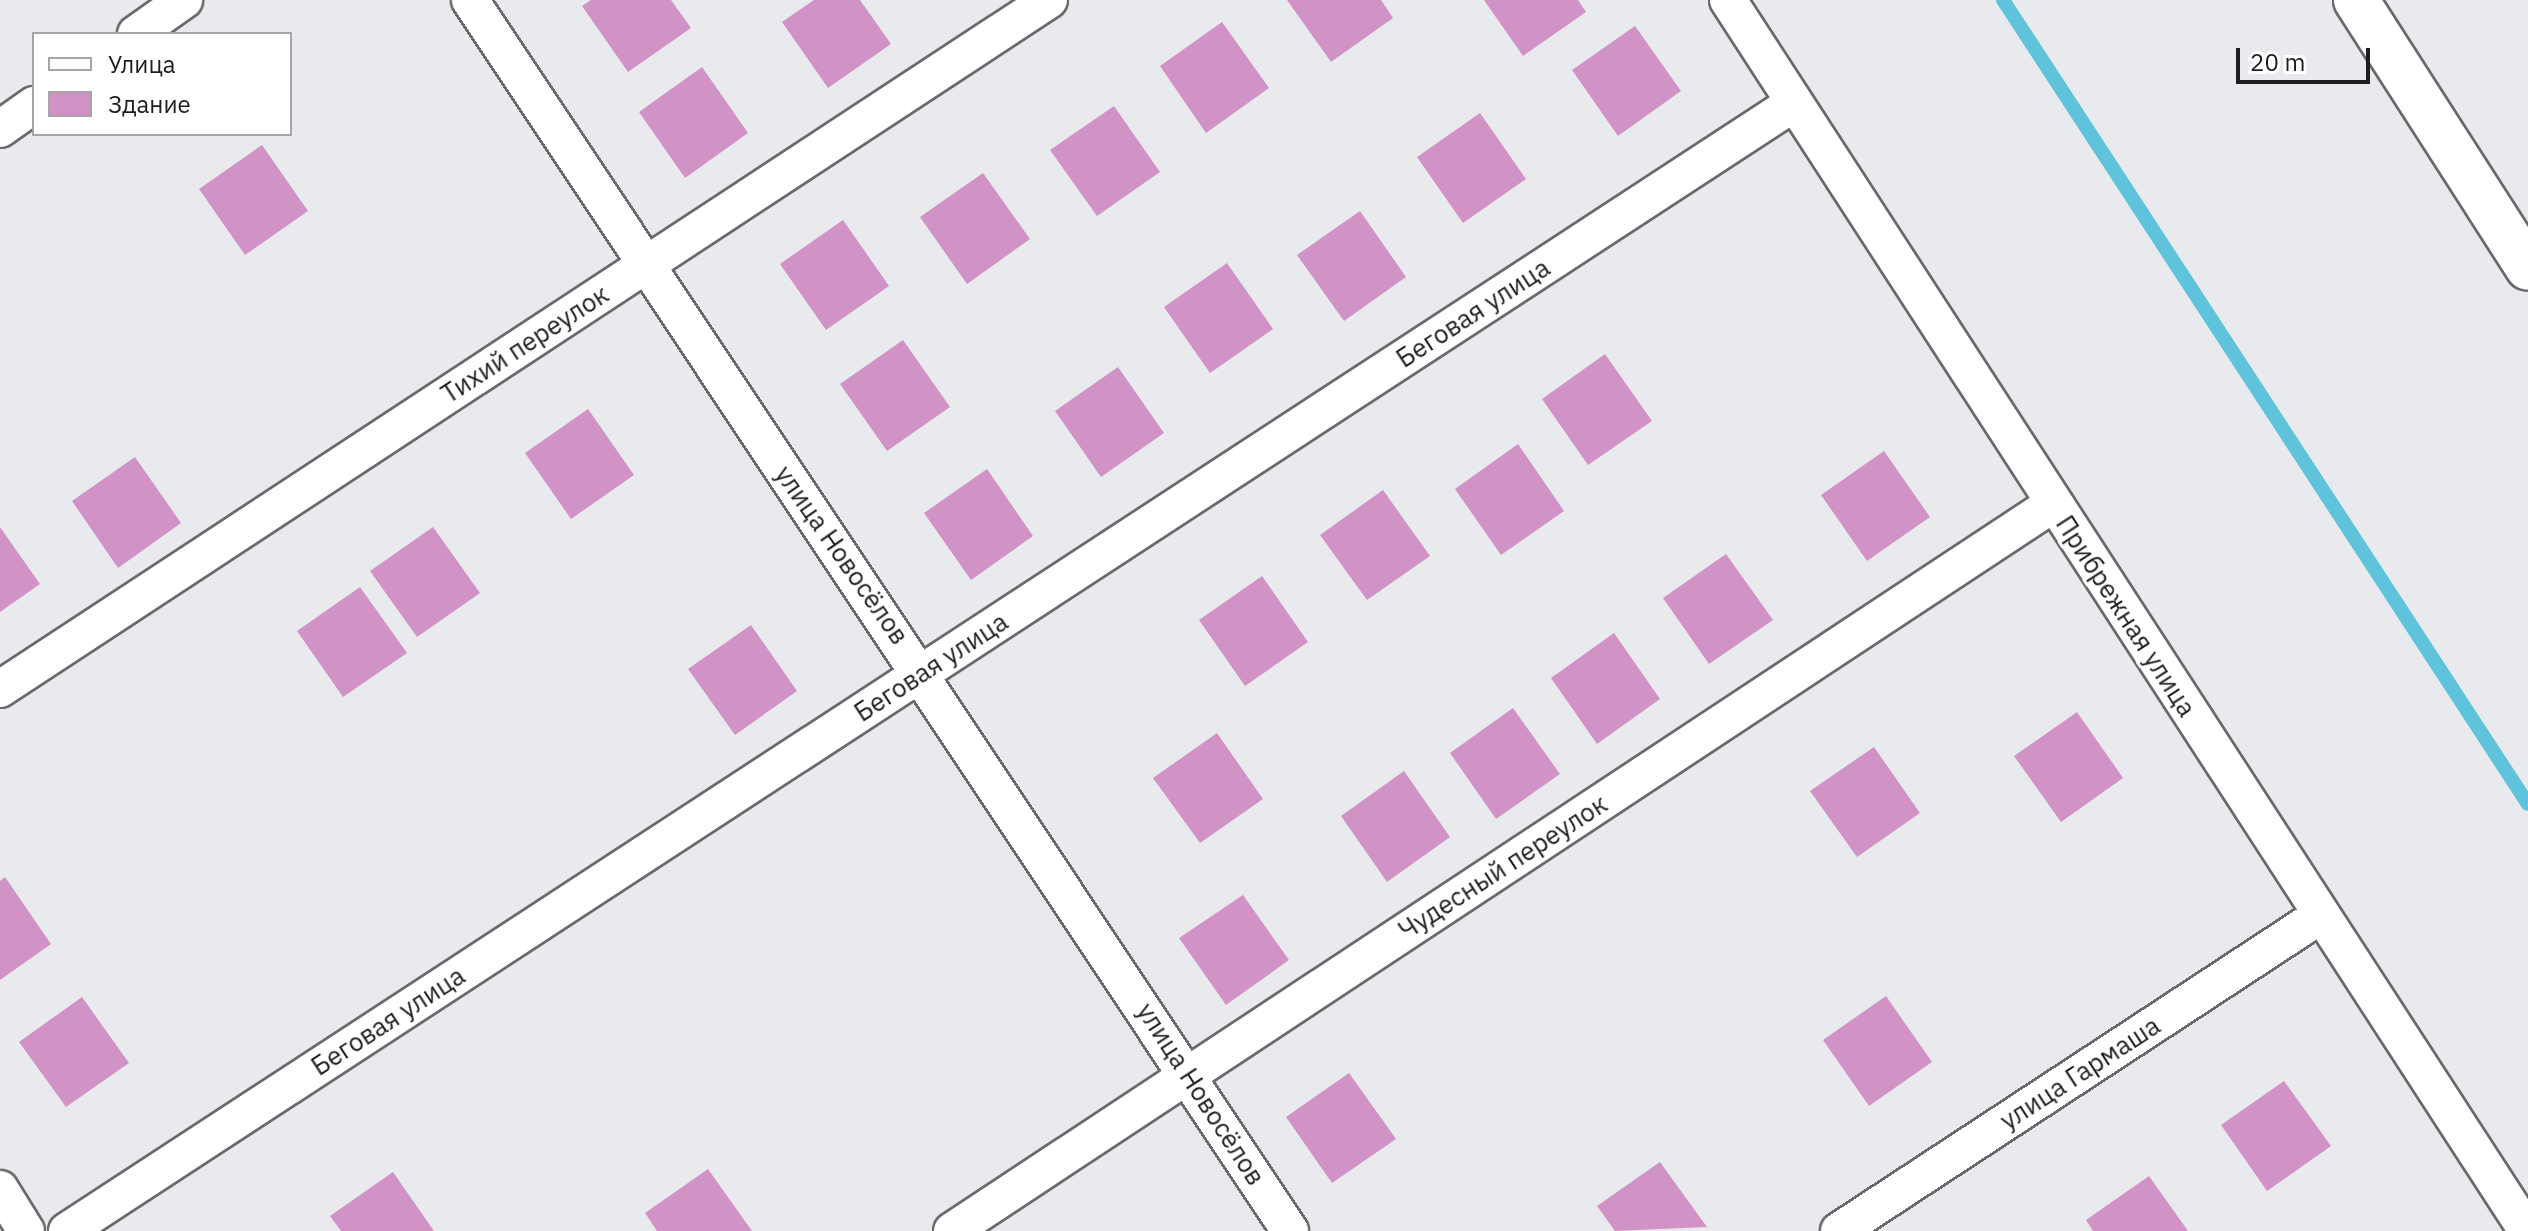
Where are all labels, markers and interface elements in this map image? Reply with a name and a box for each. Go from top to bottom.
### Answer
legend [32,32,292,136]
scale bar [2240,32,2374,82]
text: 20 m [2250,46,2305,78]
text: Улица [108,48,176,80]
text: Здание [108,88,191,120]
street label: Беговая улица [1390,252,1556,374]
street label: Тихий переулок [435,278,615,410]
street label: улица Новосёлов [769,460,915,650]
street label: Прибрежная улица [2049,510,2203,722]
street label: Беговая улица [848,606,1014,728]
street label: Чудесный переулок [1393,788,1613,946]
street label: Беговая улица [305,960,471,1082]
street label: улица Новосёлов [1130,997,1272,1191]
street label: улица Гармаша [1994,1010,2166,1136]

